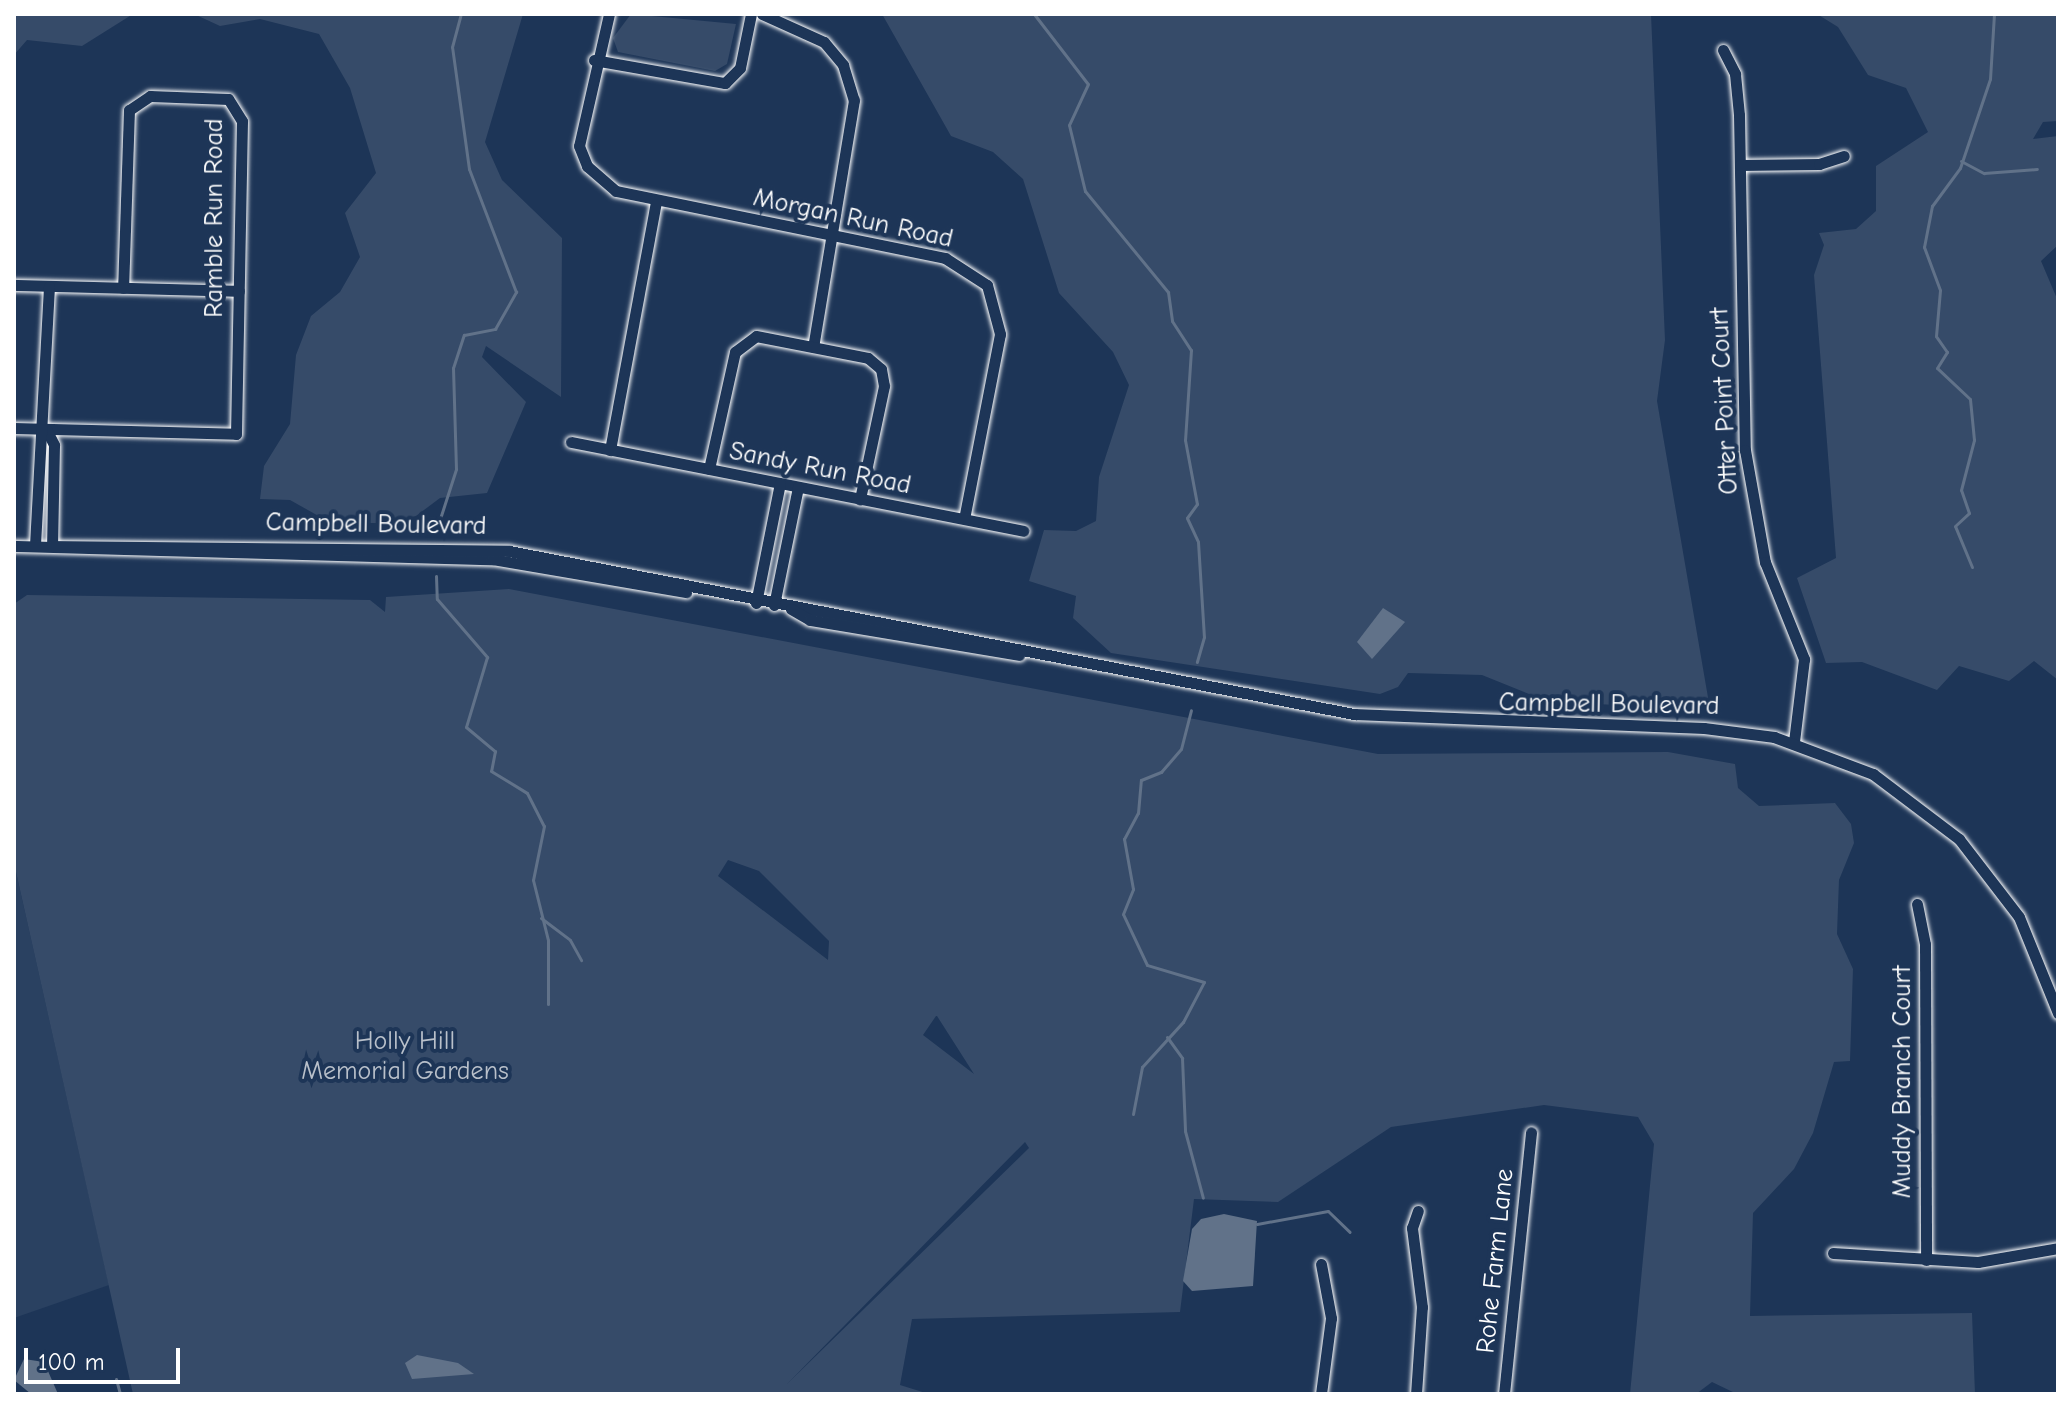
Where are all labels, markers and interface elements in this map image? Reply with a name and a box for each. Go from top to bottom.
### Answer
street label: Ramble Run Road [199,118,231,318]
street label: Morgan Run Road [750,183,956,255]
street label: Otter Point Court [1705,307,1745,495]
street label: Sandy Run Road [727,436,913,502]
street label: Campbell Boulevard [265,507,487,543]
street label: Campbell Boulevard [1498,687,1720,723]
street label: Muddy Branch Court [1887,966,1919,1198]
park label: Holly Hill Memorial Gardens [301,1026,509,1088]
street label: Rohe Farm Lane [1471,1167,1521,1355]
scale bar [28,1332,184,1382]
text: 100 m [38,1348,105,1376]

